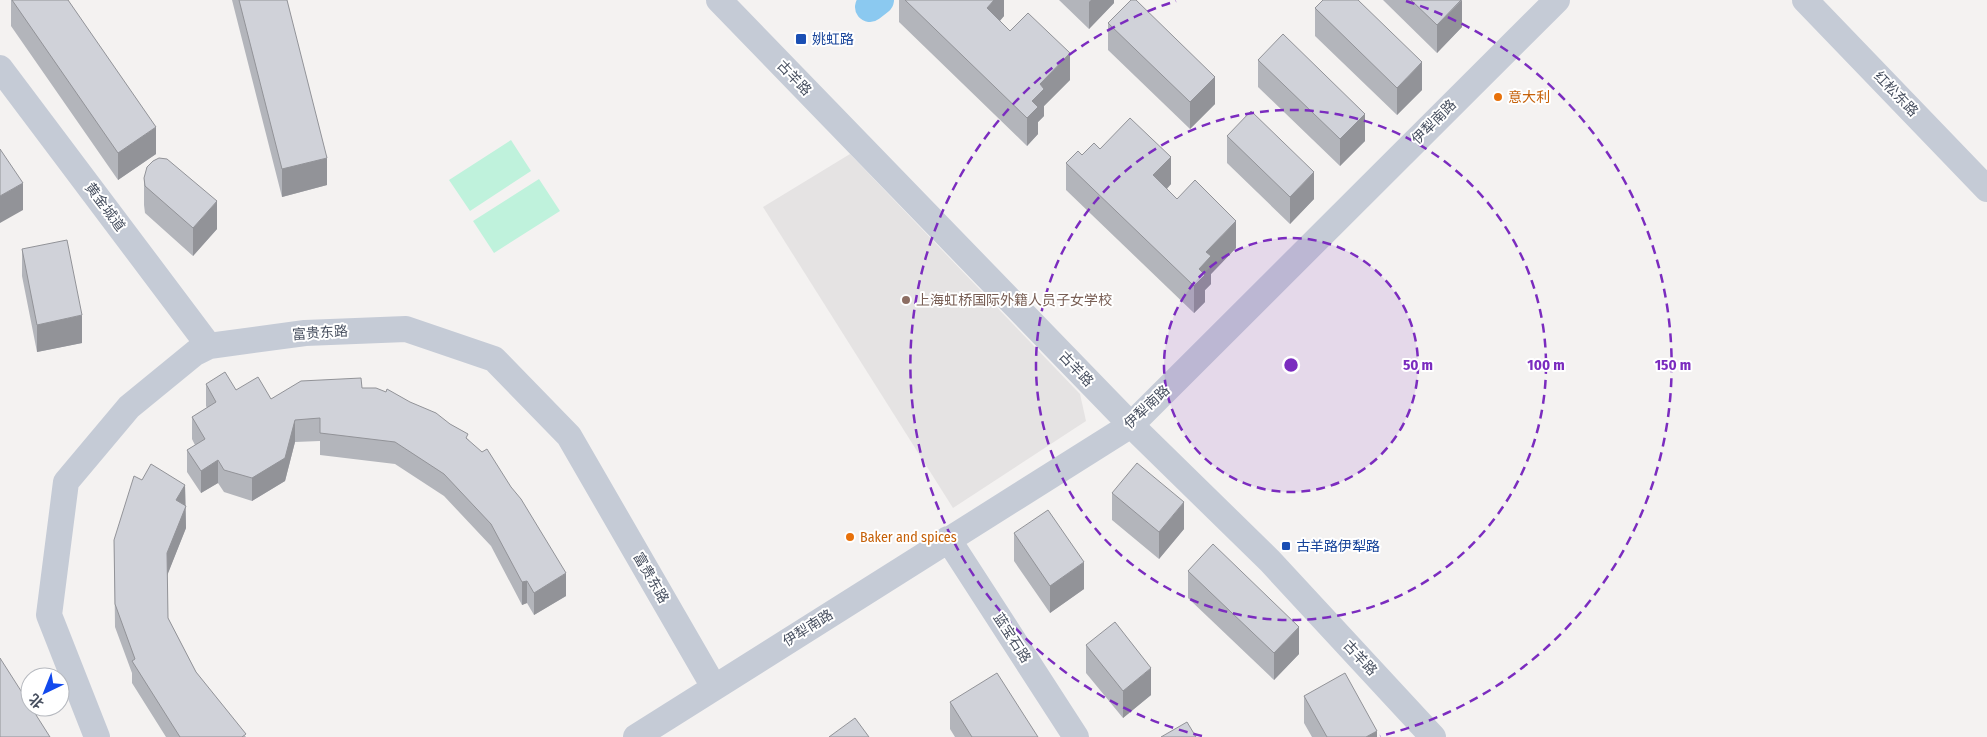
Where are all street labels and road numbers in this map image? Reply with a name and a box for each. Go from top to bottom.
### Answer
street label: 古羊路 [773,57,815,99]
street label: 红松东路 [1870,68,1922,120]
street label: 伊犁南路 [1408,96,1460,148]
street label: 黄金城道 [81,180,129,234]
street label: 富贵东路 [291,323,349,343]
street label: 古羊路 [1055,348,1097,390]
street label: 伊犁南路 [1121,382,1173,432]
street label: 富贵东路 [630,550,672,606]
street label: 伊犁南路 [780,606,836,650]
street label: 蓝宝石路 [990,610,1034,666]
street label: 古羊路 [1339,637,1381,679]

